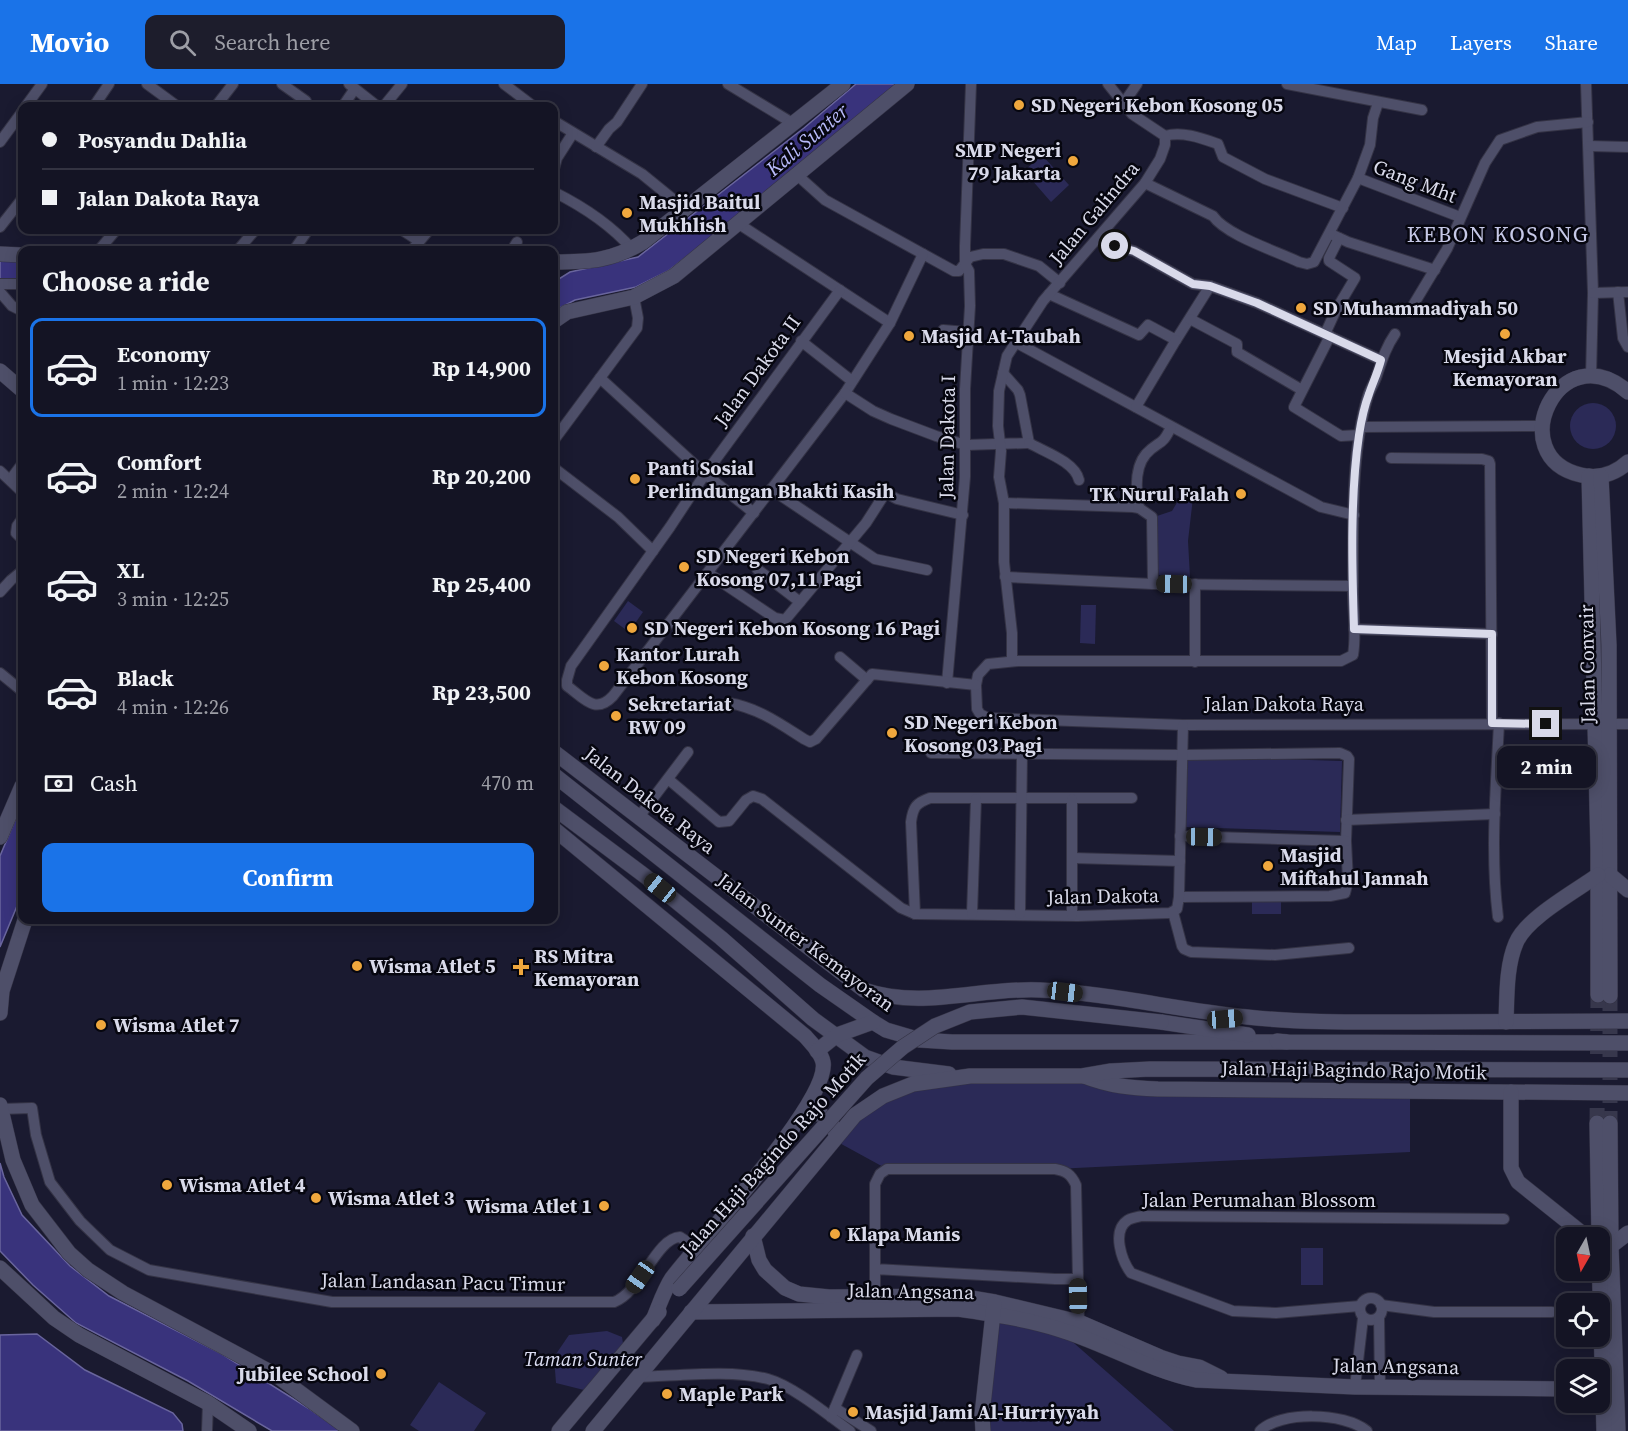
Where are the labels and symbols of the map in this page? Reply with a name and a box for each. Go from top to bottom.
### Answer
place label: SD Negeri Kebon Kosong 05 [1031,91,1283,119]
water label: Kali Sunter [759,96,855,183]
marker: SD Negeri Kebon Kosong 05 [1012,98,1026,112]
place label: SMP Negeri 79 Jakarta [955,136,1061,187]
street label: Gang Mht [1369,152,1461,210]
marker: SMP Negeri 79 Jakarta [1066,154,1080,168]
street label: Jalan Galindra [1042,155,1146,272]
place label: Masjid Baitul Mukhlish [639,188,760,239]
marker: Masjid Baitul Mukhlish [620,206,634,220]
district label: KEBON KOSONG [1407,219,1589,249]
route start [1101,232,1128,259]
place label: SD Muhammadiyah 50 [1313,294,1518,322]
marker: SD Muhammadiyah 50 [1294,301,1308,315]
street label: Jalan Dakota II [706,310,807,433]
place label: Masjid At-Taubah [921,322,1081,350]
marker: Mesjid Akbar Kemayoran [1498,327,1512,341]
marker: Masjid At-Taubah [902,329,916,343]
place label: Mesjid Akbar Kemayoran [1444,342,1567,393]
street label: Jalan Dakota I [932,375,962,500]
place label: Panti Sosial Perlindungan Bhakti Kasih [647,454,894,505]
marker: Panti Sosial Perlindungan Bhakti Kasih [628,472,642,486]
place label: TK Nurul Falah [1090,480,1229,508]
marker: TK Nurul Falah [1234,487,1248,501]
place label: SD Negeri Kebon Kosong 07,11 Pagi [696,542,862,593]
marker: SD Negeri Kebon Kosong 07,11 Pagi [677,560,691,574]
car [1156,575,1192,593]
street label: Jalan Convair [1572,604,1602,725]
place label: SD Negeri Kebon Kosong 16 Pagi [644,614,940,642]
marker: SD Negeri Kebon Kosong 16 Pagi [625,621,639,635]
place label: Kantor Lurah Kebon Kosong [616,640,748,691]
marker: Kantor Lurah Kebon Kosong [597,659,611,673]
place label: Sekretariat RW 09 [628,690,732,741]
street label: Jalan Dakota Raya [1203,690,1365,718]
place label: SD Negeri Kebon Kosong 03 Pagi [904,708,1058,759]
marker: Sekretariat RW 09 [609,709,623,723]
route end [1532,710,1559,737]
marker: SD Negeri Kebon Kosong 03 Pagi [885,726,899,740]
street label: Jalan Dakota Raya [578,739,722,861]
callout: 2 min [1496,745,1596,787]
car [1186,828,1222,846]
place label: Masjid Miftahul Jannah [1280,841,1429,892]
marker: Masjid Miftahul Jannah [1261,859,1275,873]
street label: Jalan Sunter Kemayoran [711,865,901,1018]
car [640,870,680,906]
street label: Jalan Dakota [1046,881,1160,911]
place label: RS Mitra Kemayoran [534,942,639,993]
place label: Wisma Atlet 5 [369,952,496,980]
marker: RS Mitra Kemayoran [512,958,530,976]
marker: Wisma Atlet 5 [350,959,364,973]
car [1046,981,1084,1003]
car [1206,1009,1244,1029]
place label: Wisma Atlet 7 [113,1011,240,1039]
marker: Wisma Atlet 7 [94,1018,108,1032]
street label: Jalan Haji Bagindo Rajo Motik [673,1046,872,1263]
street label: Jalan Haji Bagindo Rajo Motik [1220,1054,1487,1086]
place label: Wisma Atlet 4 [179,1171,306,1199]
marker: Wisma Atlet 4 [160,1178,174,1192]
place label: Wisma Atlet 3 [328,1184,455,1212]
street label: Jalan Perumahan Blossom [1141,1186,1376,1214]
marker: Wisma Atlet 3 [309,1191,323,1205]
place label: Wisma Atlet 1 [465,1192,592,1220]
marker: Wisma Atlet 1 [597,1199,611,1213]
place label: Klapa Manis [847,1220,960,1248]
marker: Klapa Manis [828,1227,842,1241]
north arrow [1556,1227,1610,1281]
car [622,1257,658,1297]
street label: Jalan Landasan Pacu Timur [320,1266,566,1298]
street label: Jalan Angsana [846,1276,975,1306]
car [1069,1278,1087,1314]
park label: Taman Sunter [524,1345,643,1373]
street label: Jalan Angsana [1331,1351,1460,1381]
place label: Jubilee School [236,1360,369,1388]
marker: Jubilee School [374,1367,388,1381]
place label: Maple Park [679,1380,783,1408]
marker: Maple Park [660,1387,674,1401]
place label: Masjid Jami Al-Hurriyyah [865,1398,1099,1426]
marker: Masjid Jami Al-Hurriyyah [846,1405,860,1419]

